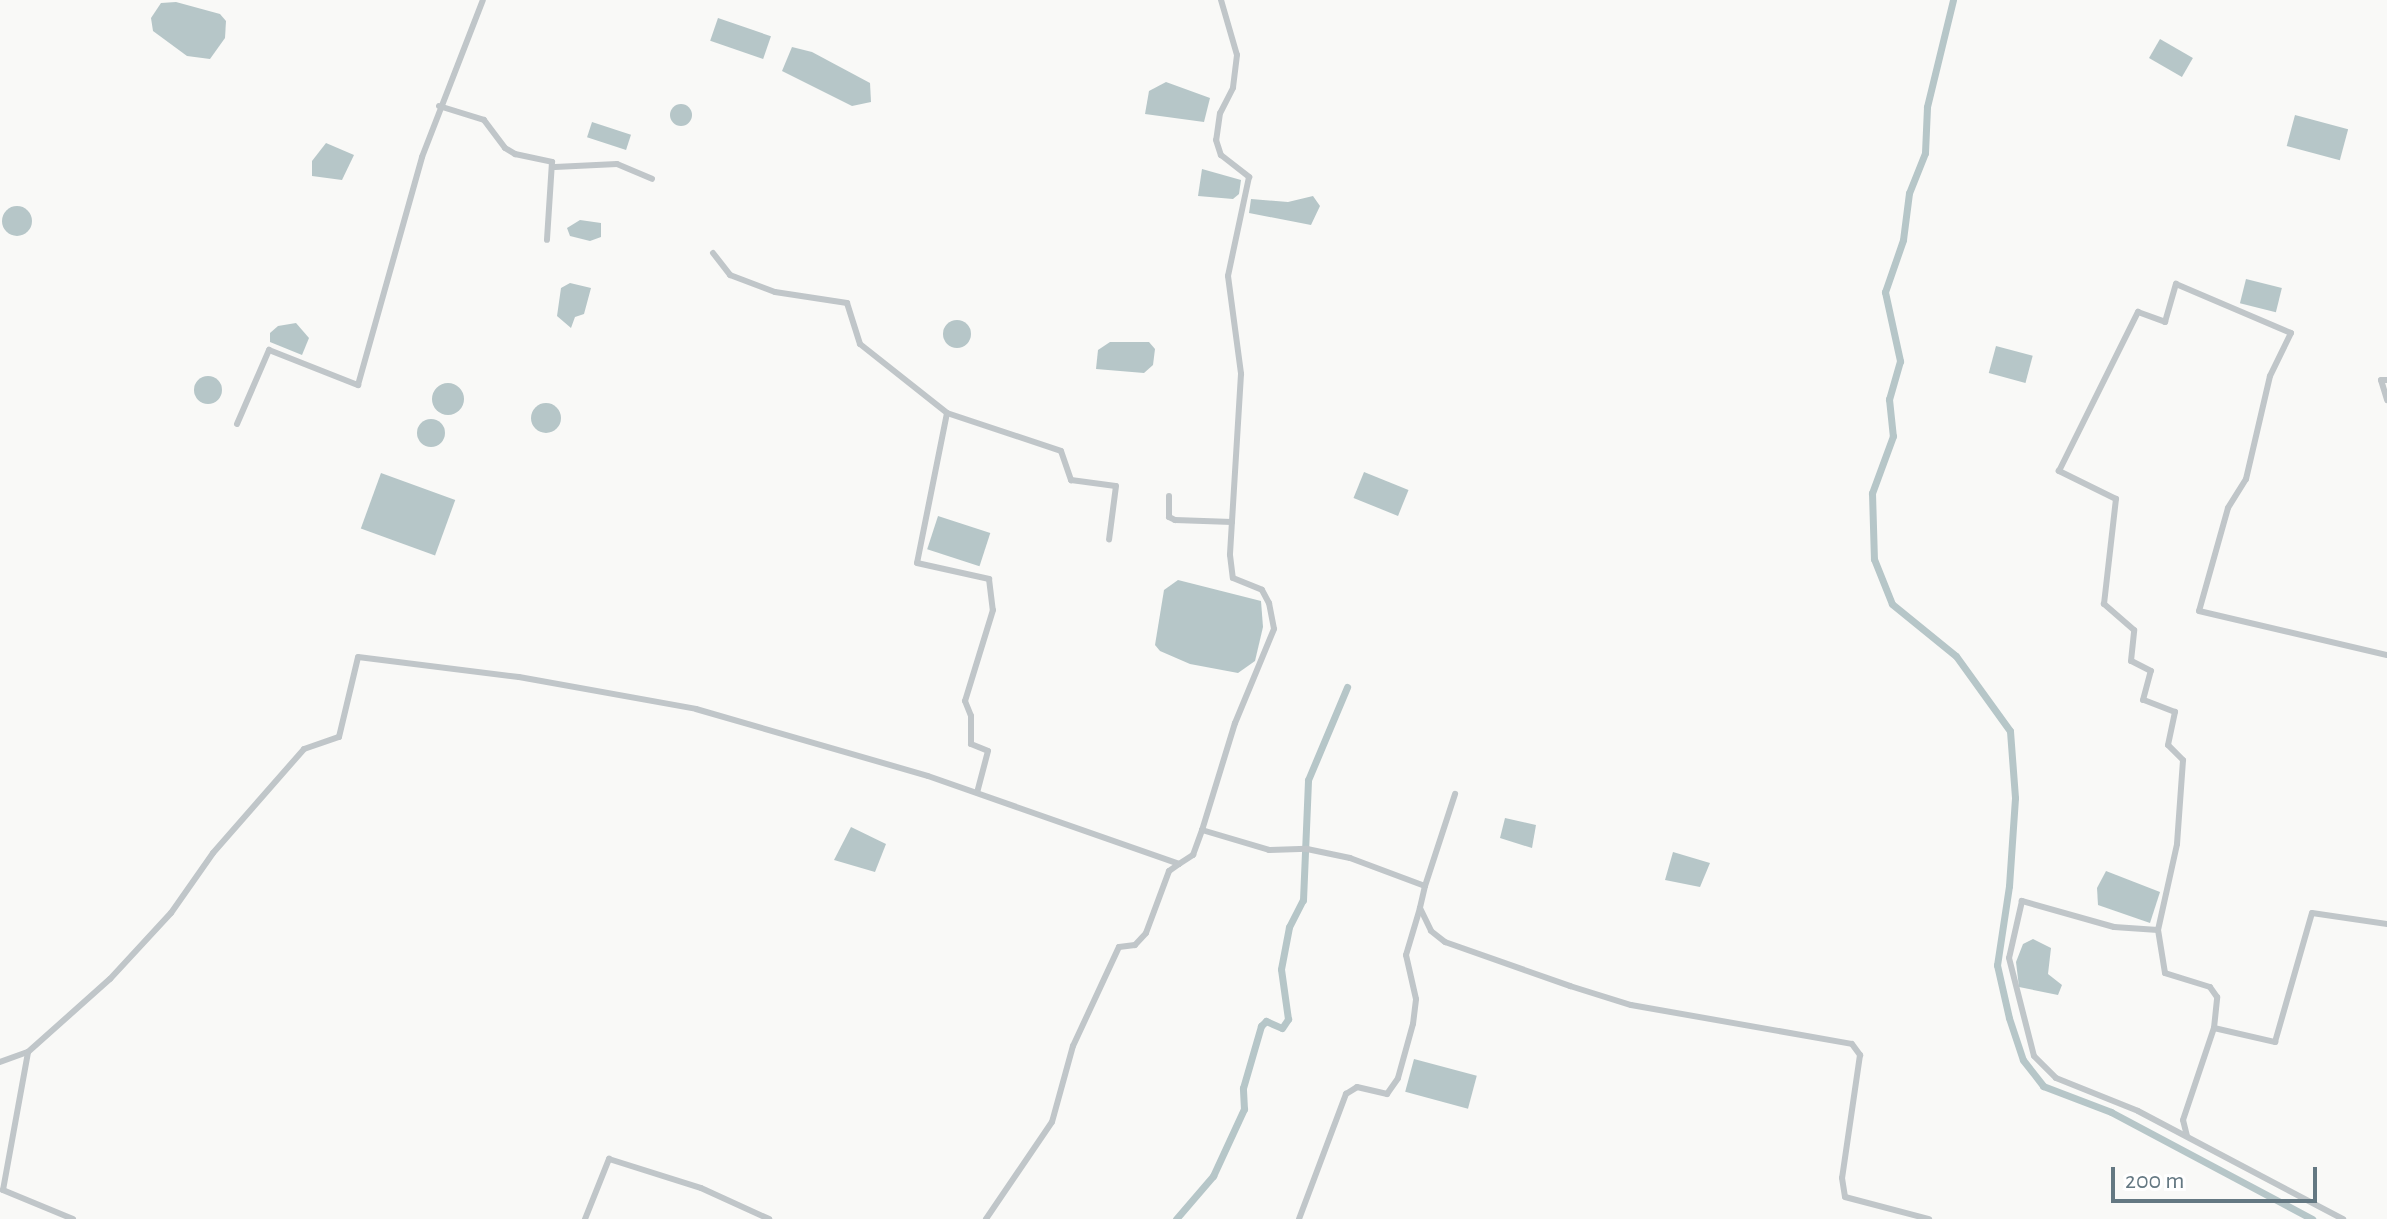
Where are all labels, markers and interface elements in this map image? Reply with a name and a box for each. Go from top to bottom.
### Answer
scale bar [2115,1151,2321,1201]
text: 200 m [2125,1169,2184,1193]

